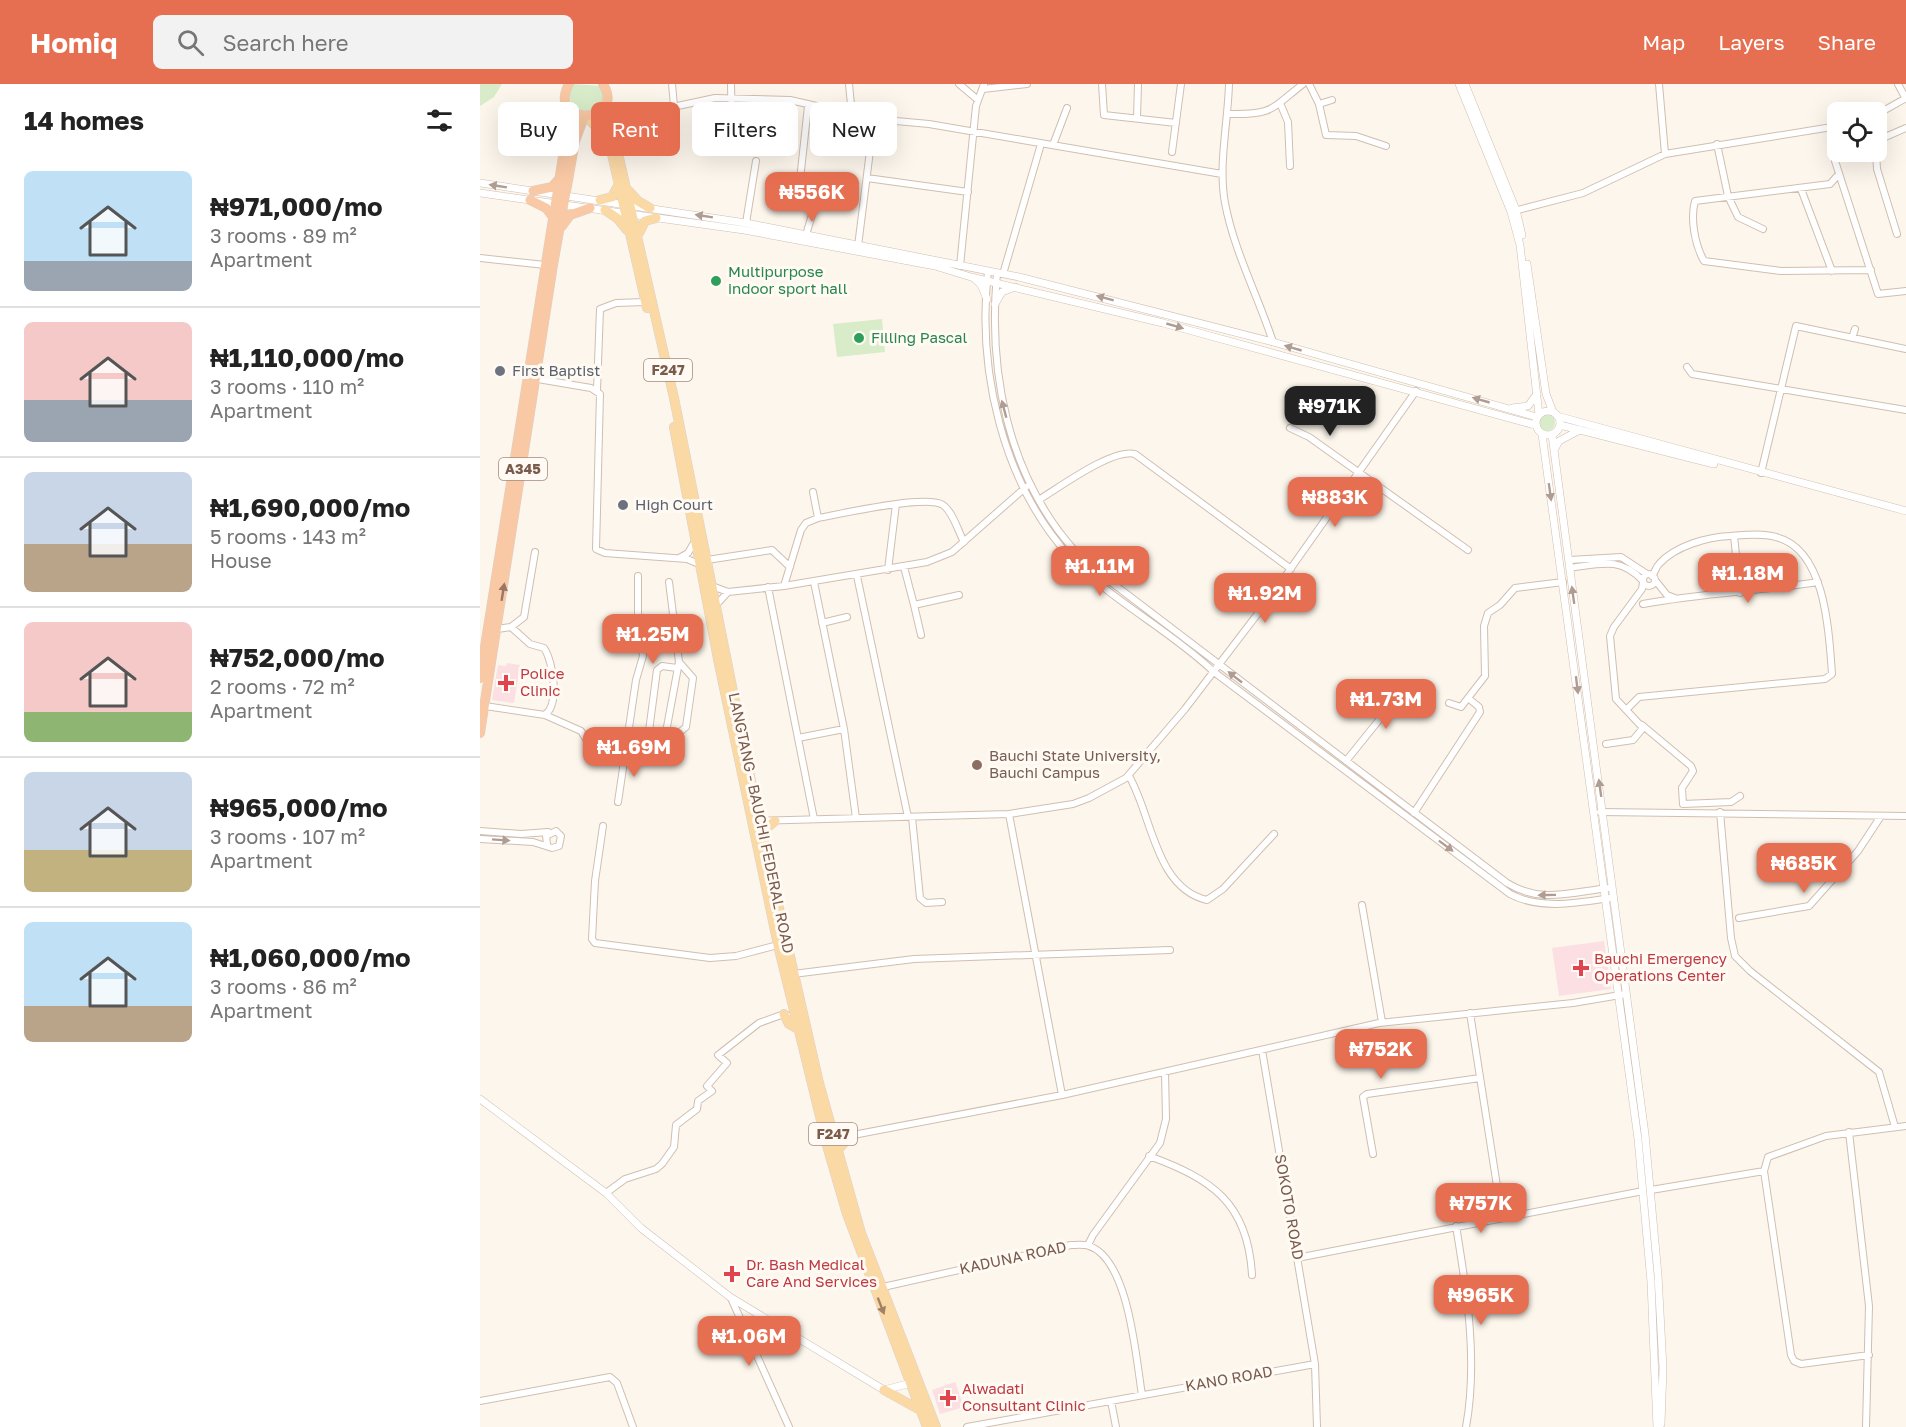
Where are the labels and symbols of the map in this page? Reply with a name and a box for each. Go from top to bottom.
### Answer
pin: ₦556K [770,172,854,223]
one-way arrow [488,181,507,190]
one-way arrow [694,211,713,220]
place label: Multipurpose indoor sport hall [728,262,848,297]
marker: Multipurpose indoor sport hall [709,274,723,288]
one-way arrow [1095,293,1113,302]
one-way arrow [1166,322,1184,331]
place label: Filling Pascal [871,328,968,346]
marker: Filling Pascal [852,331,866,345]
one-way arrow [1284,343,1302,352]
road number: F247 [644,359,692,381]
place label: First Baptist [512,361,600,379]
marker: First Baptist [493,364,507,378]
pin: ₦971K [1288,386,1372,437]
one-way arrow [1472,395,1490,404]
one-way arrow [998,400,1008,418]
road number: A345 [499,458,547,480]
pin: ₦883K [1293,477,1377,528]
one-way arrow [1546,483,1555,502]
place label: High Court [635,495,713,513]
marker: High Court [616,498,630,512]
pin: ₦1.11M [1051,546,1149,597]
pin: ₦1.18M [1699,553,1797,604]
pin: ₦1.92M [1216,573,1314,624]
one-way arrow [499,583,508,602]
one-way arrow [1569,585,1578,604]
pin: ₦1.25M [604,614,702,665]
place label: Police Clinic [520,664,565,699]
one-way arrow [1227,670,1243,683]
marker: Police Clinic [497,674,515,692]
one-way arrow [1572,676,1581,695]
pin: ₦1.73M [1337,679,1435,730]
street label: LANGTANG - BAUCHI FEDERAL ROAD [725,691,798,955]
pin: ₦1.69M [585,727,683,778]
place label: Bauchi State University, Bauchi Campus [989,746,1161,781]
marker: Bauchi State University, Bauchi Campus [970,758,984,772]
one-way arrow [1595,779,1604,798]
one-way arrow [491,836,510,845]
one-way arrow [1437,840,1453,852]
pin: ₦685K [1762,843,1846,894]
one-way arrow [1537,890,1556,900]
place label: Bauchi Emergency Operations Center [1594,949,1728,984]
marker: Bauchi Emergency Operations Center [1572,959,1590,977]
pin: ₦752K [1339,1029,1423,1080]
road number: F247 [809,1123,857,1145]
street label: SOKOTO ROAD [1272,1153,1308,1261]
pin: ₦757K [1439,1183,1523,1234]
street label: KADUNA ROAD [958,1237,1068,1277]
place label: Dr. Bash Medical Care And Services [746,1255,877,1290]
marker: Dr. Bash Medical Care And Services [723,1265,741,1283]
pin: ₦965K [1439,1275,1523,1326]
one-way arrow [877,1297,886,1315]
pin: ₦1.06M [700,1316,798,1367]
street label: KANO ROAD [1184,1361,1274,1395]
place label: Alwadati Consultant Clinic [962,1379,1086,1414]
marker: Alwadati Consultant Clinic [939,1389,957,1407]

